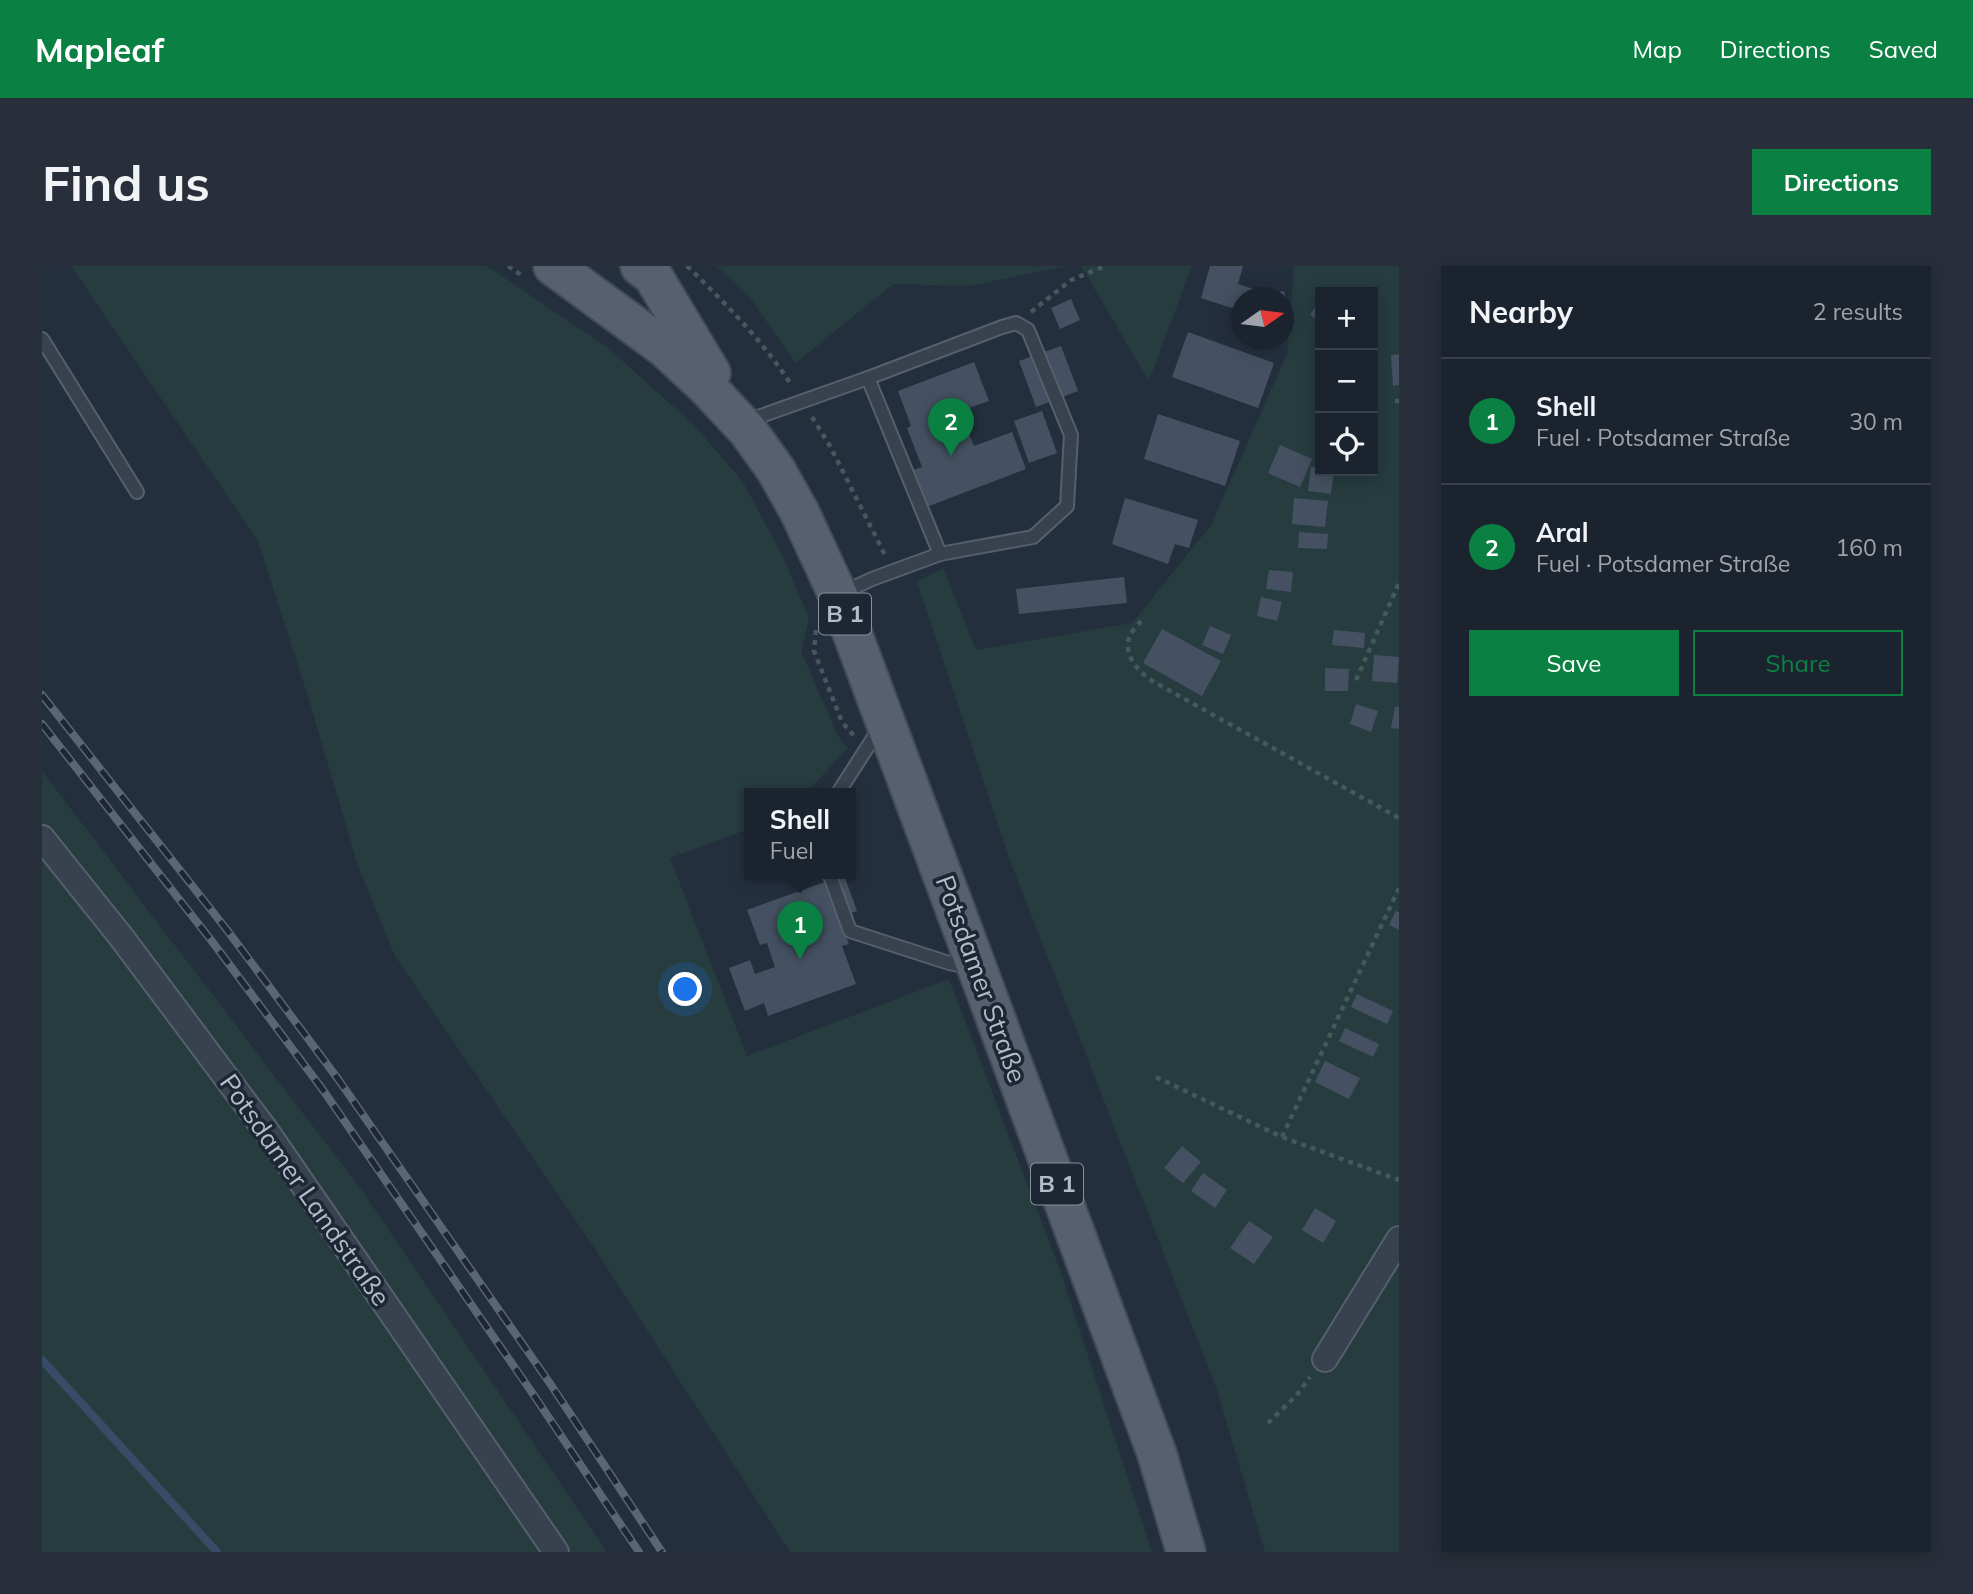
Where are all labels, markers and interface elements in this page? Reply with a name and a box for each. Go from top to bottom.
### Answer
text: Mapleaf [35,29,164,70]
text: Map [1632,34,1682,64]
text: Directions [1720,34,1831,64]
text: Saved [1869,34,1938,64]
button: Directions [1752,149,1931,215]
text: Find us [42,152,210,213]
north arrow [1231,287,1294,350]
map controls [1315,287,1378,476]
button: + [1315,287,1378,350]
text: Nearby [1469,293,1573,331]
text: 2 results [1813,297,1903,326]
button: − [1315,350,1378,413]
text: Shell [1536,390,1596,423]
pin: 2 [928,398,974,456]
text: 1 [1485,407,1499,436]
text: 30 m [1849,407,1903,436]
button: locate [1315,413,1378,476]
text: Fuel · Potsdamer Straße [1536,423,1790,452]
text: Aral [1536,516,1589,549]
text: 2 [1485,533,1499,562]
text: 160 m [1835,533,1903,562]
text: Fuel · Potsdamer Straße [1536,549,1790,578]
road number: B 1 [819,594,871,634]
button: Save [1469,630,1679,696]
button: Share [1693,630,1903,696]
popup [744,788,856,879]
text: Shell [770,803,830,836]
text: Fuel [770,836,814,865]
street label: Potsdamer Straße [929,871,1034,1087]
pin: 1 [777,901,823,959]
your location [668,972,702,1006]
street label: Potsdamer Landstraße [213,1067,398,1312]
road number: B 1 [1031,1164,1083,1204]

